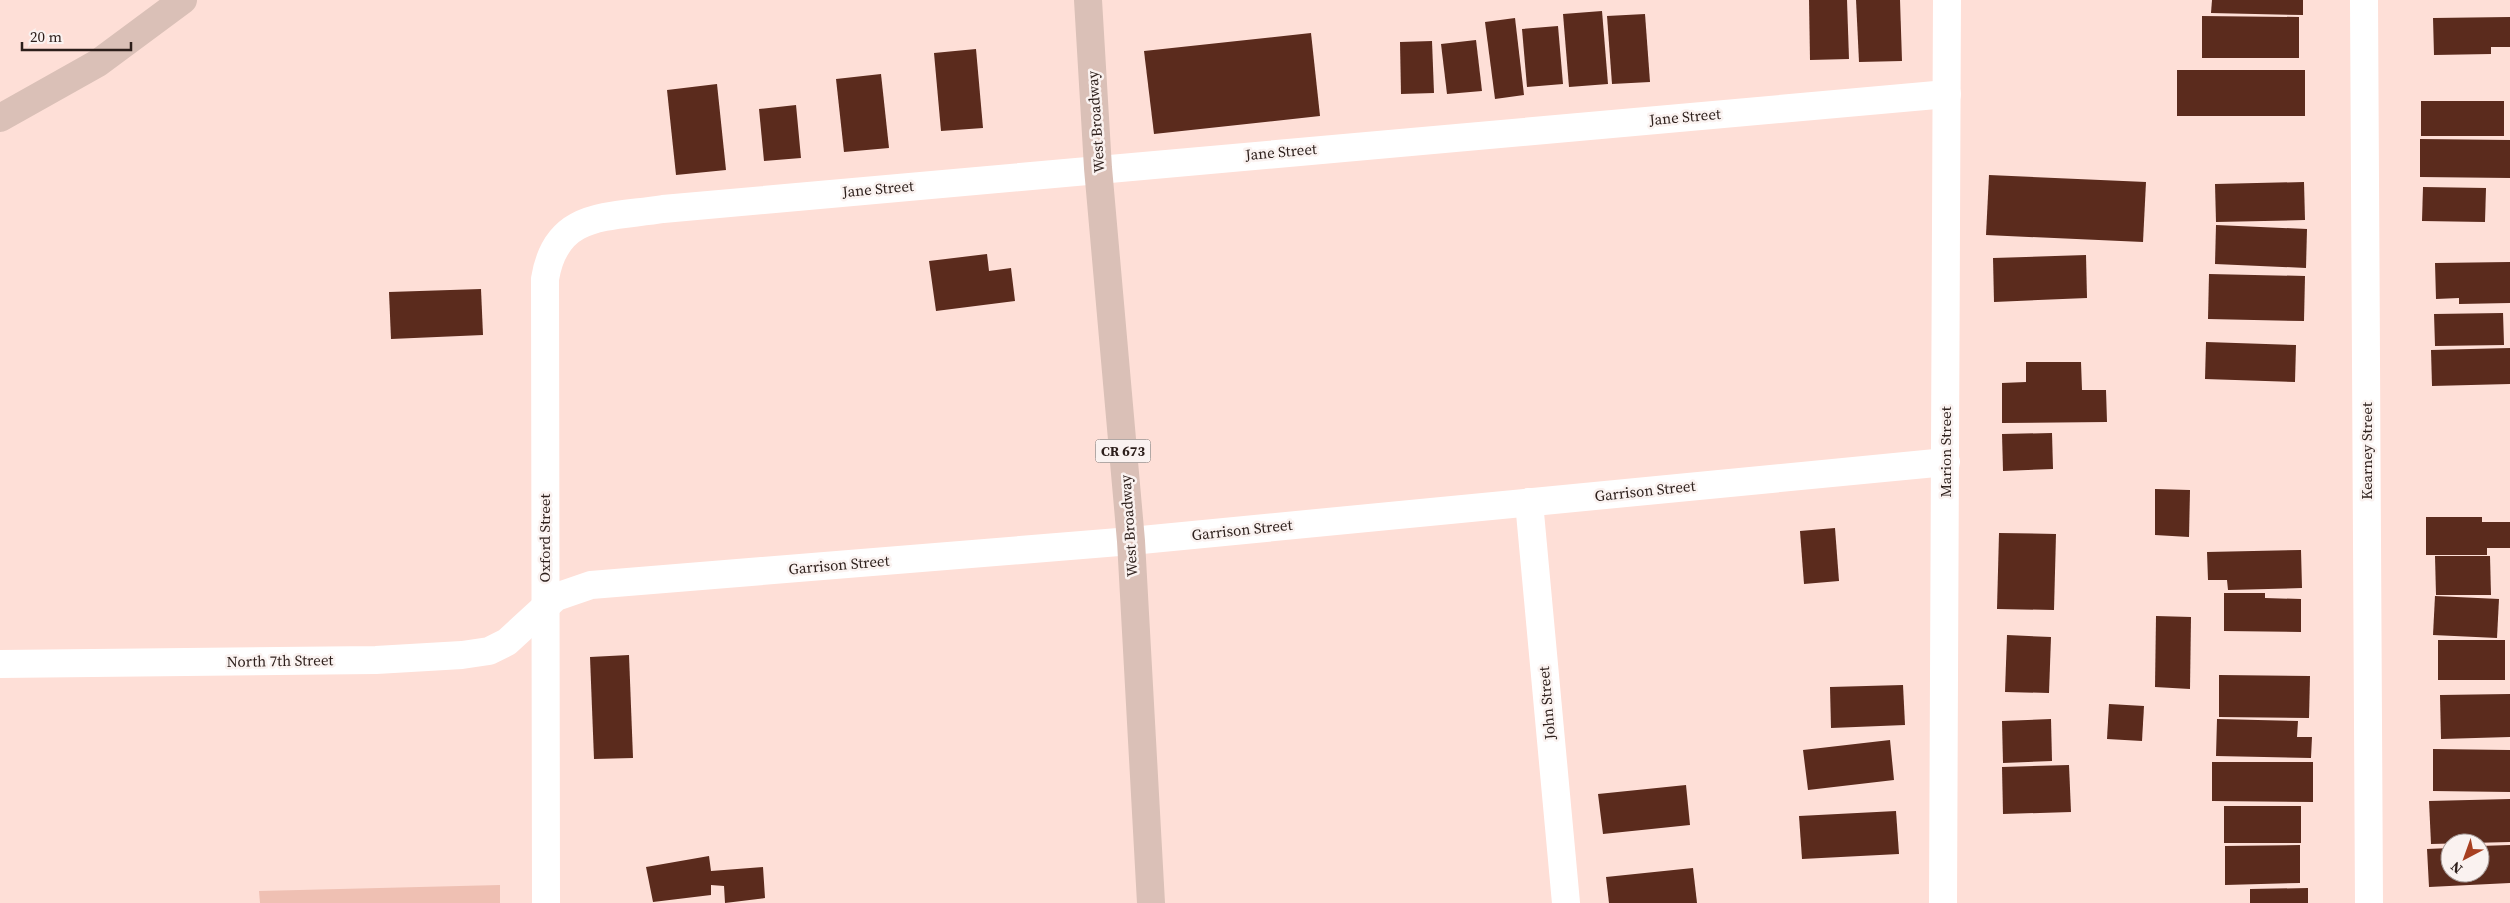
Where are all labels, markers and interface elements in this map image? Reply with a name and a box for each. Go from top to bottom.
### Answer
scale bar [22,20,131,52]
text: 20 m [30,26,62,47]
street label: West Broadway [1081,70,1110,174]
street label: Jane Street [1647,103,1722,130]
street label: Jane Street [1243,138,1318,165]
street label: Jane Street [840,175,915,202]
street label: Kearney Street [2356,402,2377,500]
street label: Marion Street [1935,406,1956,498]
road number: CR 673 [1096,440,1150,462]
street label: West Broadway [1114,474,1143,578]
street label: Garrison Street [1594,475,1696,506]
street label: Oxford Street [534,493,555,582]
street label: Garrison Street [1191,514,1293,545]
street label: Garrison Street [788,550,890,579]
street label: North 7th Street [226,649,334,672]
street label: John Street [1533,665,1560,742]
north arrow [2440,833,2490,883]
text: N [2446,857,2467,879]

